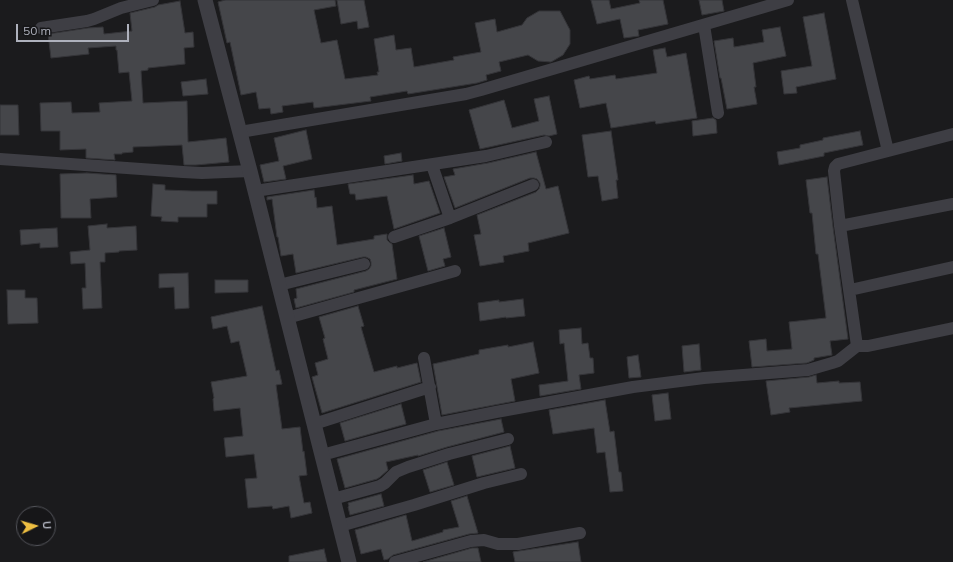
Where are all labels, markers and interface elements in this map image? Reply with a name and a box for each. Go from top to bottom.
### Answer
scale bar [18,16,131,42]
text: 50 m [23,23,51,38]
north arrow [16,506,56,546]
text: U [40,520,54,530]

